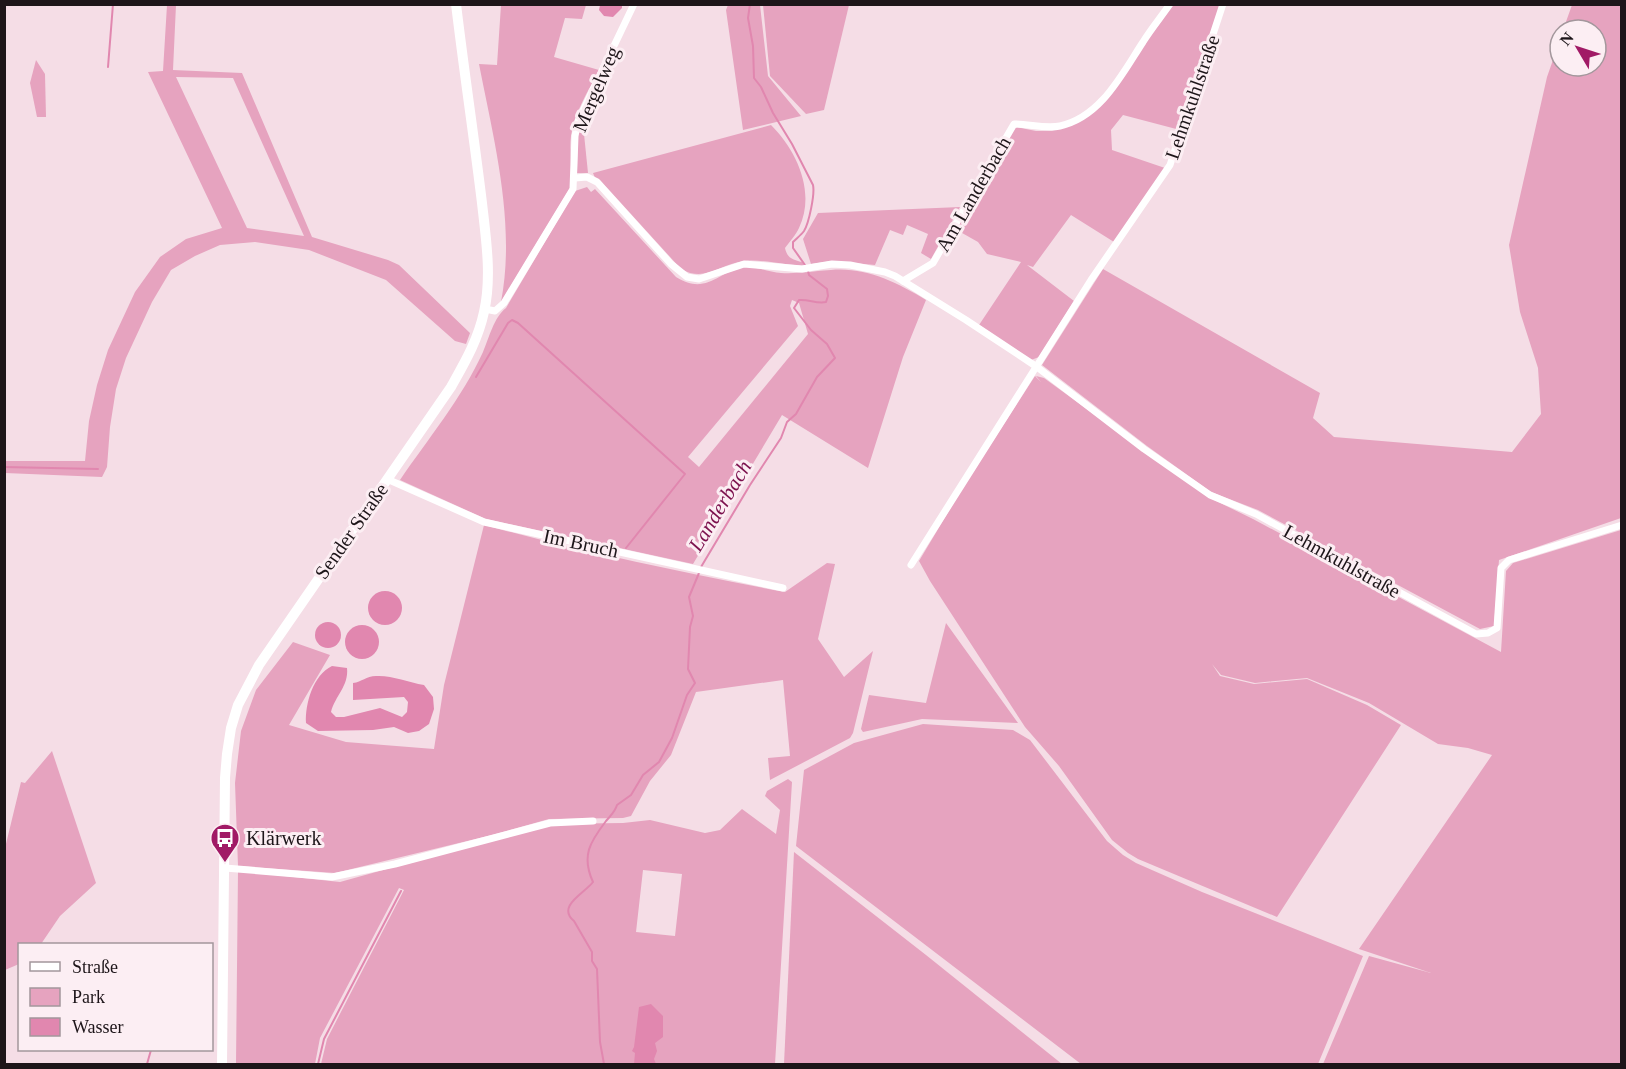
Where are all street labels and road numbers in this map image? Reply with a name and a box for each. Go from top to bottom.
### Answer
street label: Lehmkuhlstraße [1160,32,1224,162]
street label: Mergelweg [568,43,625,135]
street label: Am Landerbach [931,132,1015,256]
street label: Sender Straße [310,479,392,583]
street label: Lehmkuhlstraße [1280,520,1404,602]
street label: Im Bruch [541,524,621,562]

